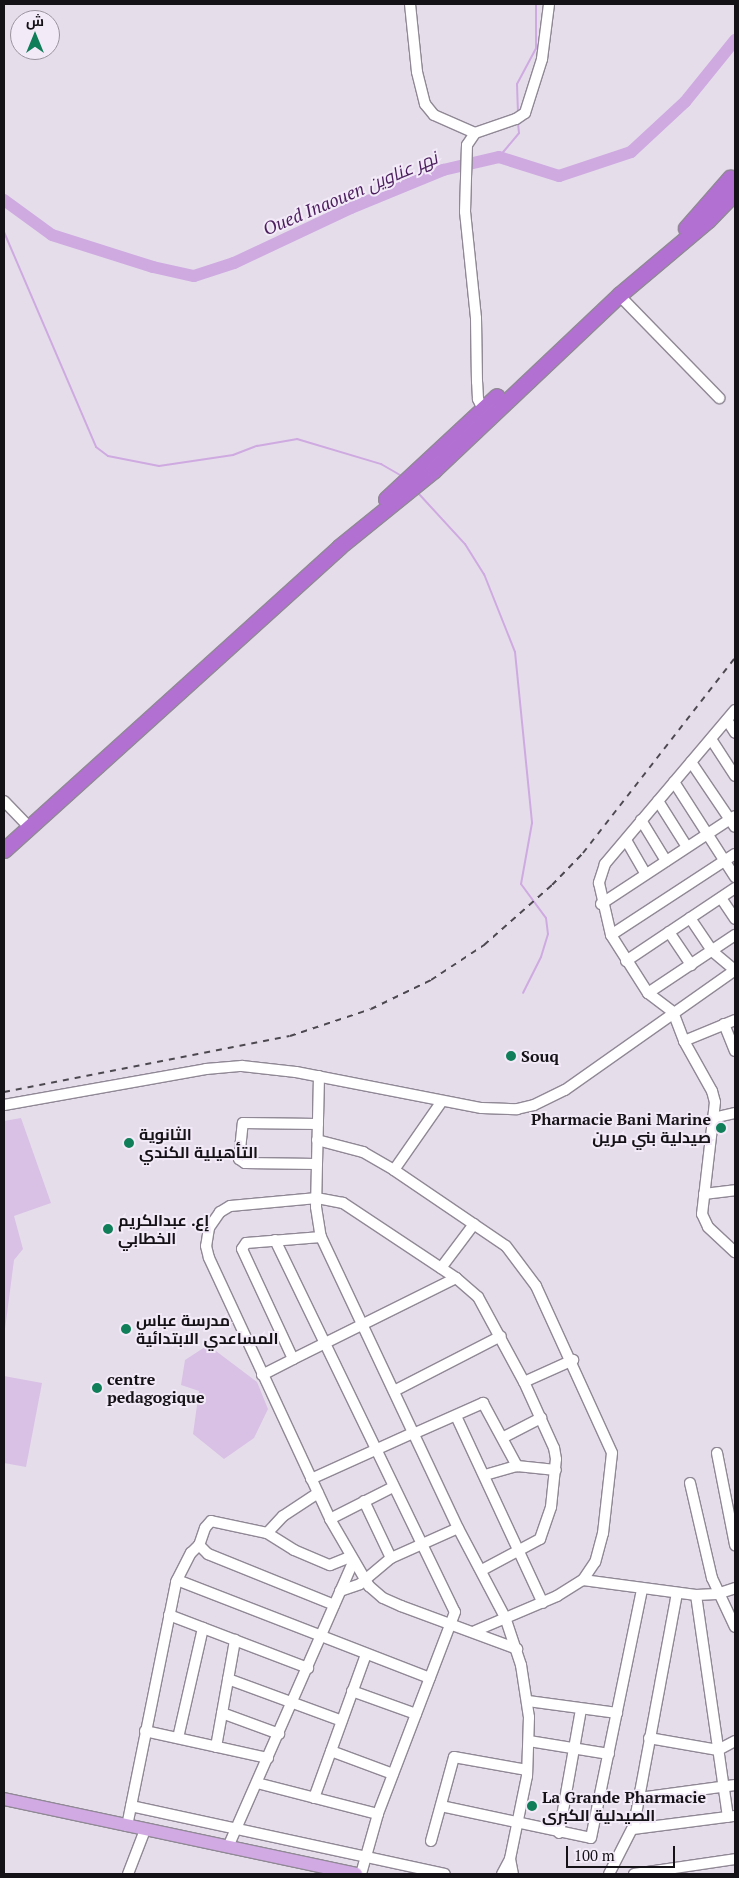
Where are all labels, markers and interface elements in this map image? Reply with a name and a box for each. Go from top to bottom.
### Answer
north arrow [10,10,60,60]
text: ش [26,11,44,30]
water label: Oued Inaouen نهر عناوين [260,146,440,240]
place label: Souq [521,1046,559,1066]
marker: Souq [505,1050,517,1062]
place label: Pharmacie Bani Marine صيدلية بني مرين [531,1109,711,1147]
marker: Pharmacie Bani Marine صيدلية بني مرين [715,1122,727,1134]
place label: الثانوية التأهيلية الكندي [139,1124,258,1162]
marker: الثانوية التأهيلية الكندي [123,1137,135,1149]
place label: إع. عبدالكريم الخطابي [118,1210,210,1248]
marker: إع. عبدالكريم الخطابي [102,1223,114,1235]
place label: مدرسة عباس المساعدي الابتدائية [136,1310,278,1348]
marker: مدرسة عباس المساعدي الابتدائية [120,1323,132,1335]
place label: centre pedagogique [107,1369,205,1407]
marker: centre pedagogique [91,1382,103,1394]
place label: La Grande Pharmacie الصيدلية الكبرى [542,1787,706,1825]
marker: La Grande Pharmacie الصيدلية الكبرى [526,1800,538,1812]
scale bar [569,1836,678,1868]
text: 100 m [574,1845,615,1865]

